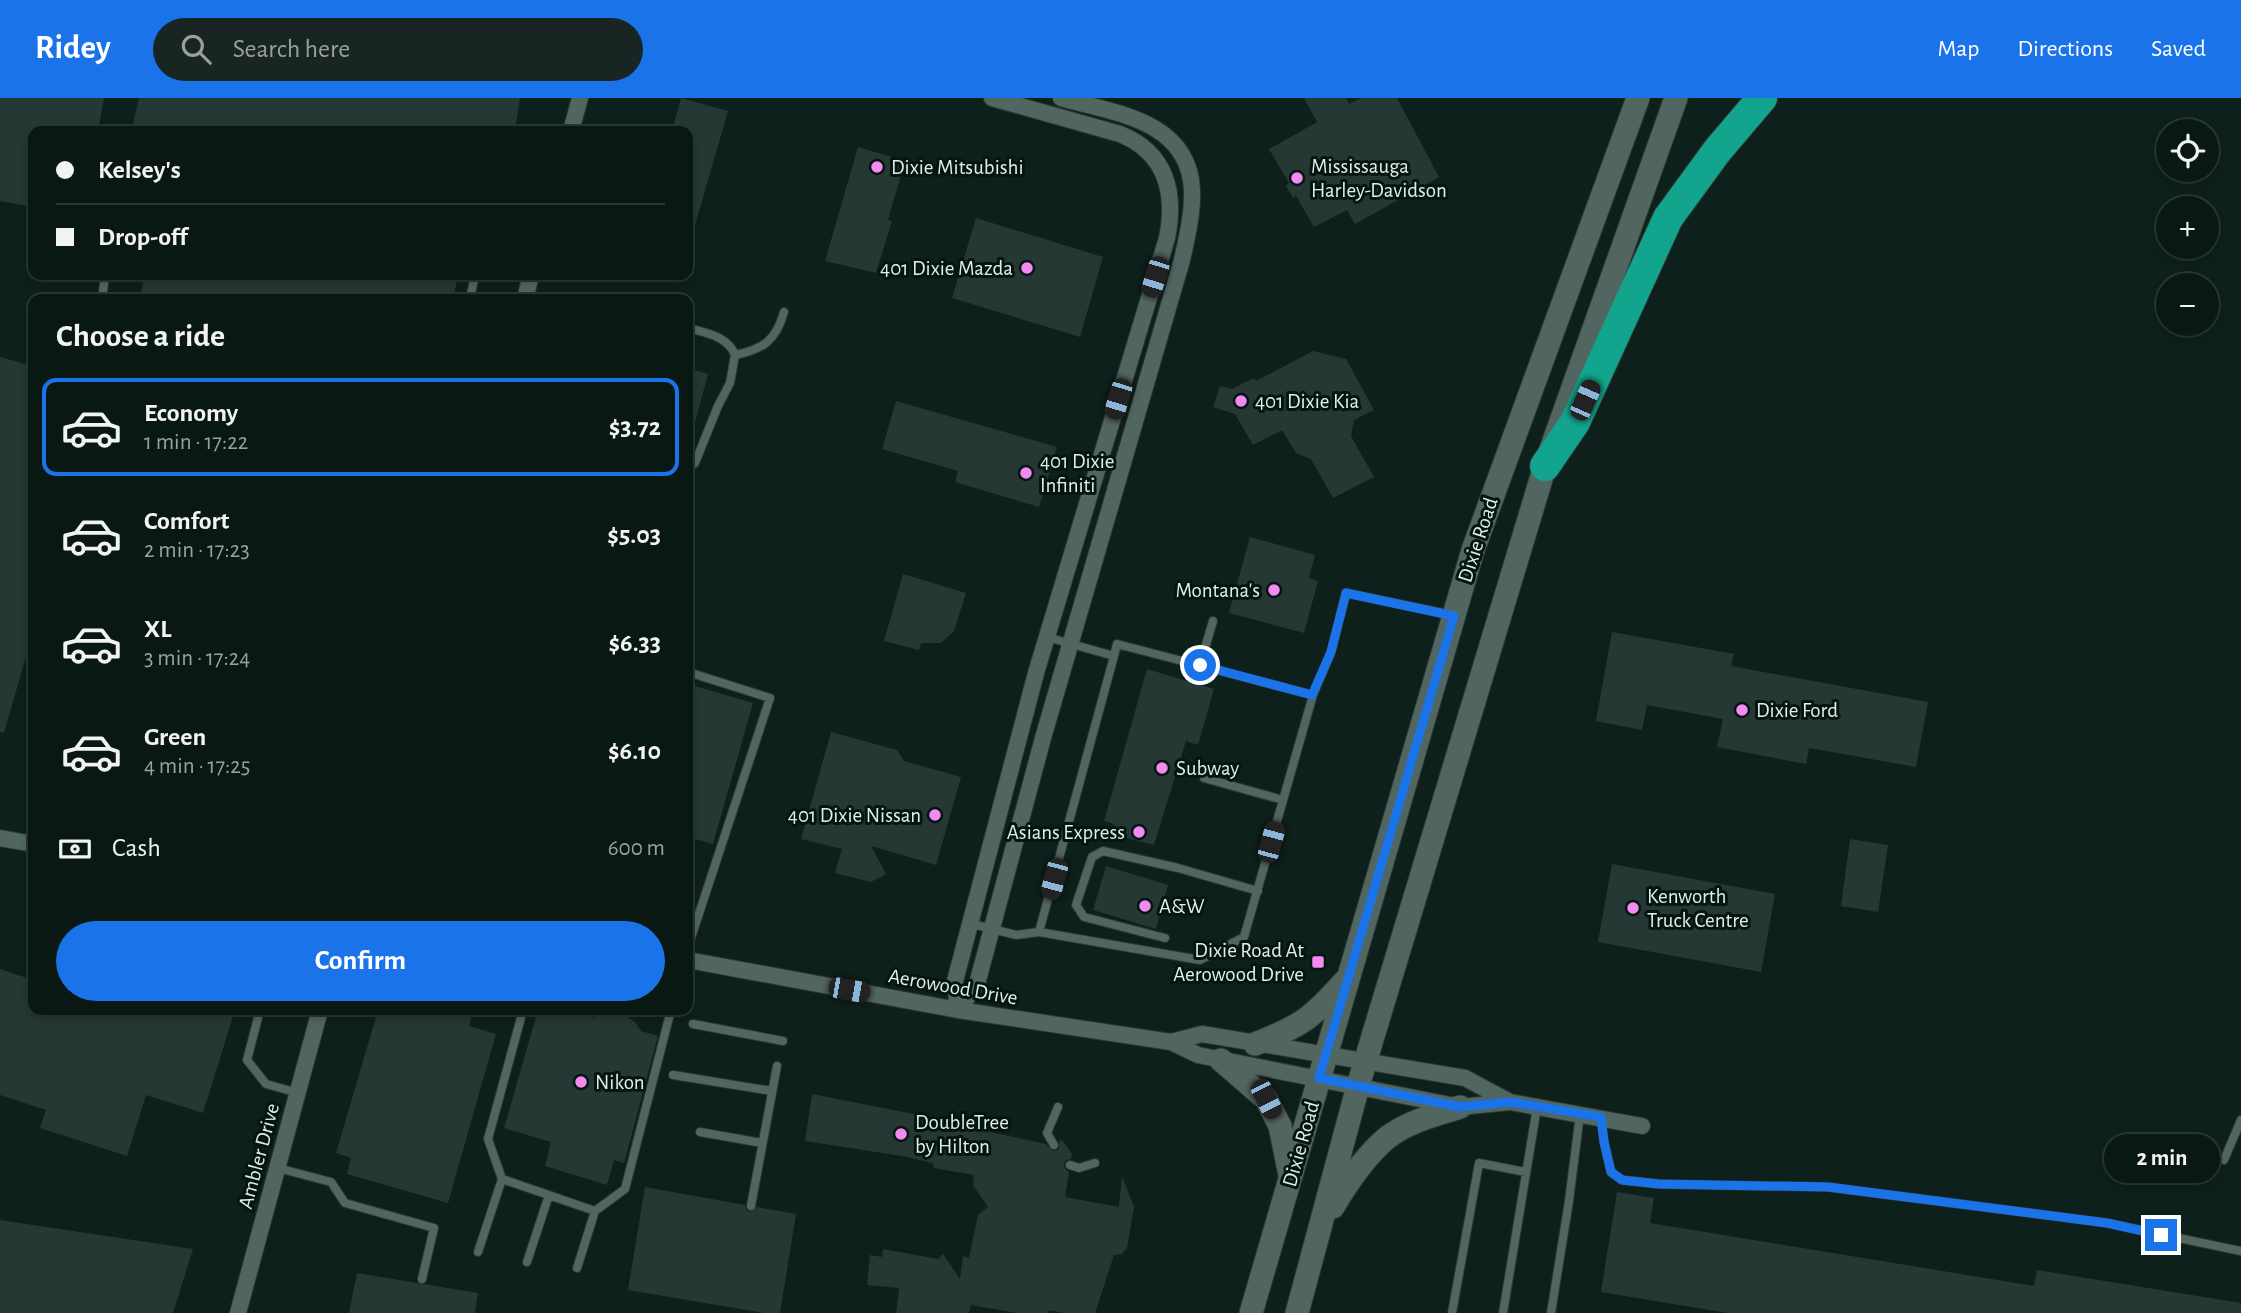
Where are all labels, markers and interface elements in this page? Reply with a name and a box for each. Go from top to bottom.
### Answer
search box [153,18,643,81]
icon: search [177,30,215,68]
text: Ridey [35,32,111,65]
text: Search here [233,36,350,62]
text: Map [1937,37,1979,61]
text: Directions [2017,37,2113,61]
text: Saved [2151,37,2206,61]
map controls [2156,119,2219,336]
button: locate [2156,119,2219,182]
place label: Mississauga Harley-Davidson [1311,156,1447,201]
text: Kelsey's [98,157,181,183]
place label: Dixie Mitsubishi [891,157,1024,178]
marker: Dixie Mitsubishi [869,159,885,175]
marker: Mississauga Harley-Davidson [1289,170,1305,186]
button: + [2156,196,2219,259]
text: Drop-off [98,224,187,250]
car [1139,254,1172,300]
place label: 401 Dixie Mazda [880,258,1013,279]
marker: 401 Dixie Mazda [1019,260,1035,276]
button: − [2156,273,2219,336]
text: Choose a ride [56,320,225,352]
car [1102,376,1135,422]
car [1567,377,1604,423]
place label: 401 Dixie Kia [1255,391,1359,412]
marker: 401 Dixie Kia [1233,393,1249,409]
icon: car [60,396,123,459]
text: Economy [144,400,238,426]
text: $3.72 [609,414,661,440]
text: 1 min · 17:22 [144,431,248,454]
place label: 401 Dixie Infiniti [1040,451,1114,496]
marker: 401 Dixie Infiniti [1018,465,1034,481]
street label: Dixie Road [1454,495,1502,585]
icon: car [60,504,123,567]
text: Comfort [144,508,229,534]
text: $5.03 [607,522,661,548]
text: 2 min · 17:23 [144,539,250,562]
place label: Montana's [1175,580,1260,601]
marker: Montana's [1266,582,1282,598]
icon: car [60,612,123,675]
text: XL [144,616,171,642]
text: $6.33 [608,630,661,656]
text: 3 min · 17:24 [144,647,250,670]
route start [1184,649,1216,681]
place label: Dixie Ford [1756,700,1838,721]
marker: Dixie Ford [1734,702,1750,718]
icon: car [60,720,123,783]
text: Green [144,724,206,750]
text: $6.10 [608,738,661,764]
text: 4 min · 17:25 [144,755,250,778]
place label: Subway [1176,758,1239,779]
marker: Subway [1154,760,1170,776]
place label: 401 Dixie Nissan [788,805,921,826]
marker: 401 Dixie Nissan [927,807,943,823]
car [1256,819,1287,865]
place label: Asians Express [1007,822,1125,843]
marker: Asians Express [1131,824,1147,840]
icon: cash [56,830,94,868]
text: Cash [112,835,161,861]
text: 600 m [608,837,665,860]
car [1039,856,1070,902]
place label: Kenworth Truck Centre [1647,886,1749,931]
place label: A&W [1159,896,1205,917]
marker: A&W [1137,898,1153,914]
marker: Kenworth Truck Centre [1625,900,1641,916]
button: Confirm [56,921,665,1001]
place label: Dixie Road At Aerowood Drive [1173,940,1304,985]
marker: Dixie Road At Aerowood Drive [1310,954,1326,970]
street label: Aerowood Drive [887,965,1019,1009]
car [827,976,872,1004]
place label: Nikon [595,1072,645,1093]
marker: Nikon [573,1074,589,1090]
car [1248,1076,1285,1122]
street label: Dixie Road [1279,1099,1323,1189]
street label: Ambler Drive [235,1101,283,1211]
place label: DoubleTree by Hilton [915,1112,1009,1157]
marker: DoubleTree by Hilton [893,1126,909,1142]
callout: 2 min [2103,1134,2219,1182]
text: 2 min [2136,1147,2188,1170]
route end [2145,1219,2177,1251]

